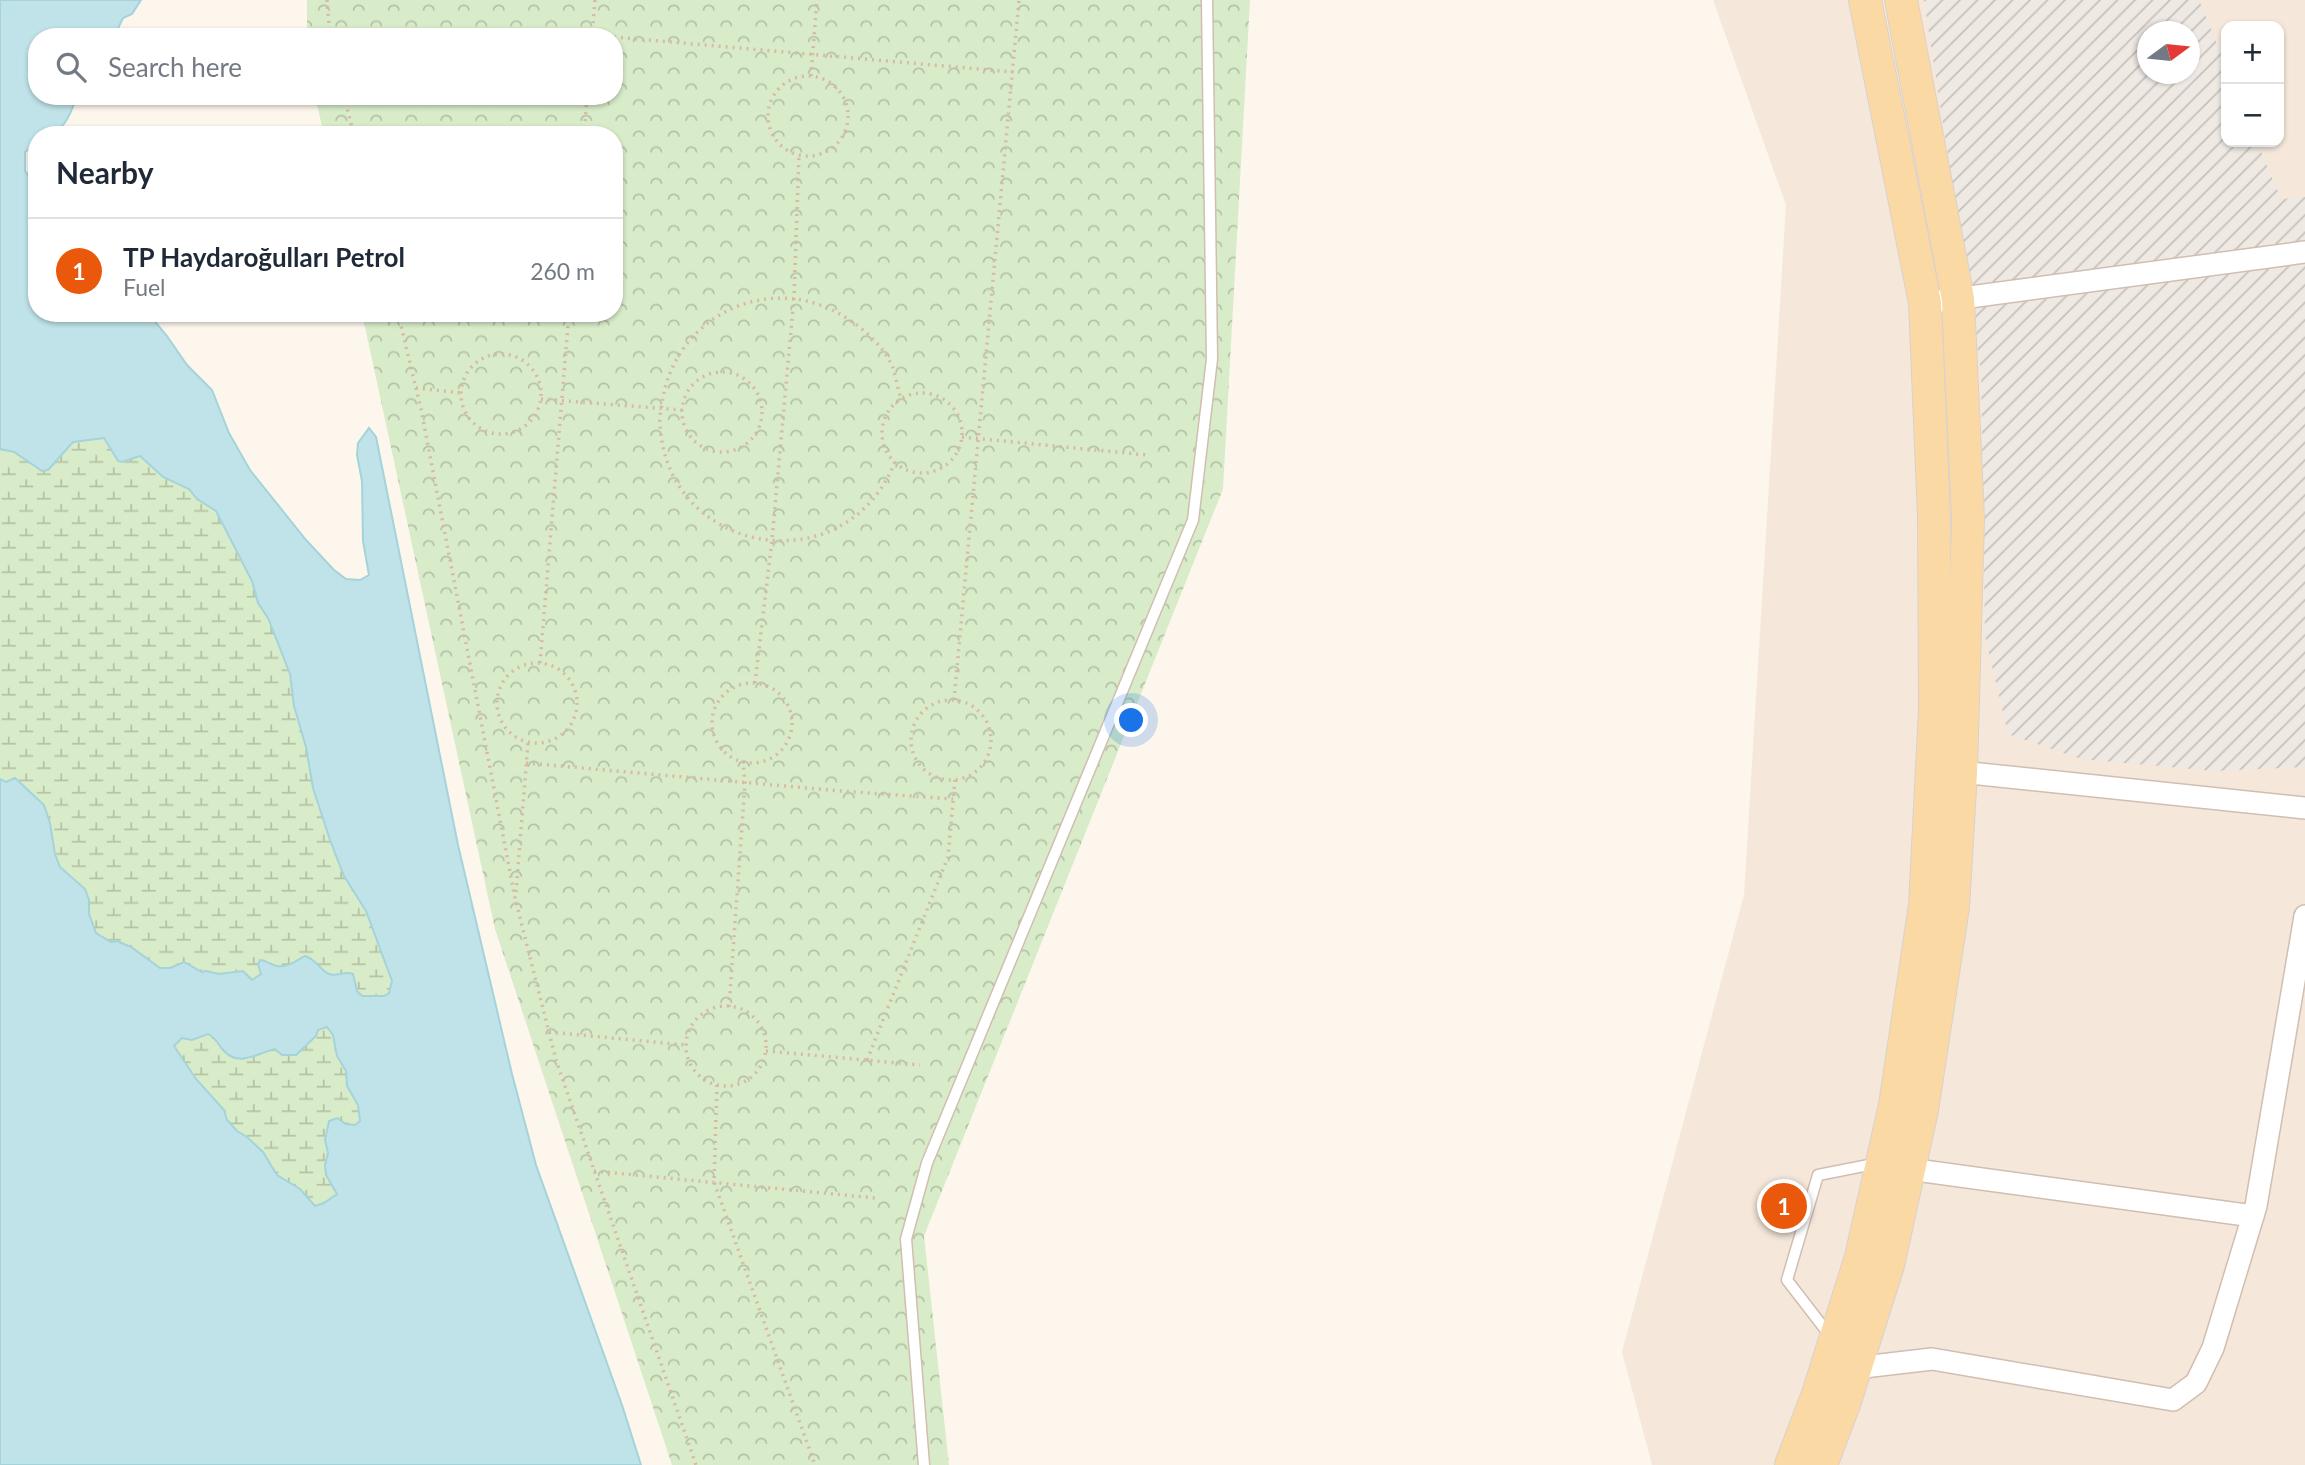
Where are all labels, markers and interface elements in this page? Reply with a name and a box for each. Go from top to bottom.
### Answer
north arrow [2137,21,2200,84]
map controls [2221,21,2284,147]
button: + [2221,21,2284,84]
search box [28,28,623,105]
icon: search [52,48,90,86]
text: Search here [108,51,242,83]
button: − [2221,84,2284,147]
text: Nearby [56,154,154,190]
text: TP Haydaroğulları Petrol [123,241,405,273]
text: 1 [72,257,86,285]
text: 260 m [530,257,595,285]
text: Fuel [123,273,166,301]
your location [1114,703,1148,737]
pin: 1 [1761,1180,1807,1232]

